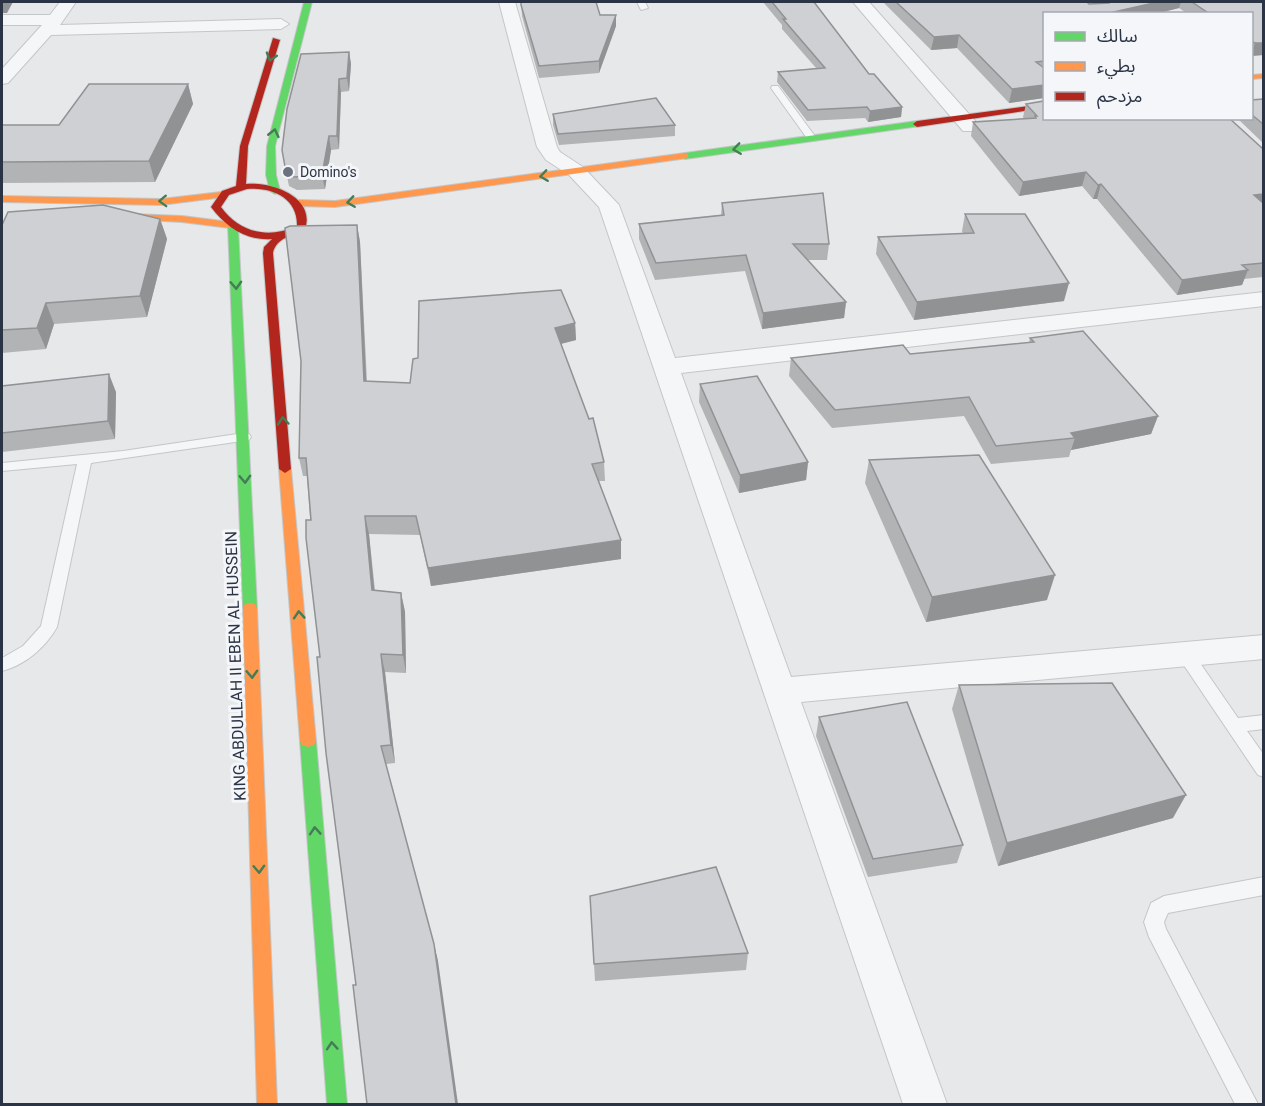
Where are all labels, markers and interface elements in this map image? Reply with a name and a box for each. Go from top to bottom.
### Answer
legend [1043,12,1253,120]
text: سالك [1097,25,1138,46]
one-way arrow [266,51,278,62]
text: بطيء [1097,55,1135,79]
text: مزدحم [1097,85,1142,109]
one-way arrow [267,128,280,138]
one-way arrow [732,143,742,155]
place label: Domino's [300,164,357,180]
marker: Domino's [281,165,295,179]
one-way arrow [539,169,548,181]
one-way arrow [158,195,167,208]
one-way arrow [346,195,355,207]
one-way arrow [230,280,243,289]
one-way arrow [277,417,290,426]
one-way arrow [239,475,252,484]
street label: KING ABDULLAH II EBEN AL HUSSEIN [221,531,250,801]
one-way arrow [292,611,305,620]
one-way arrow [246,670,259,679]
one-way arrow [309,826,322,835]
one-way arrow [253,865,265,874]
one-way arrow [326,1042,339,1051]

